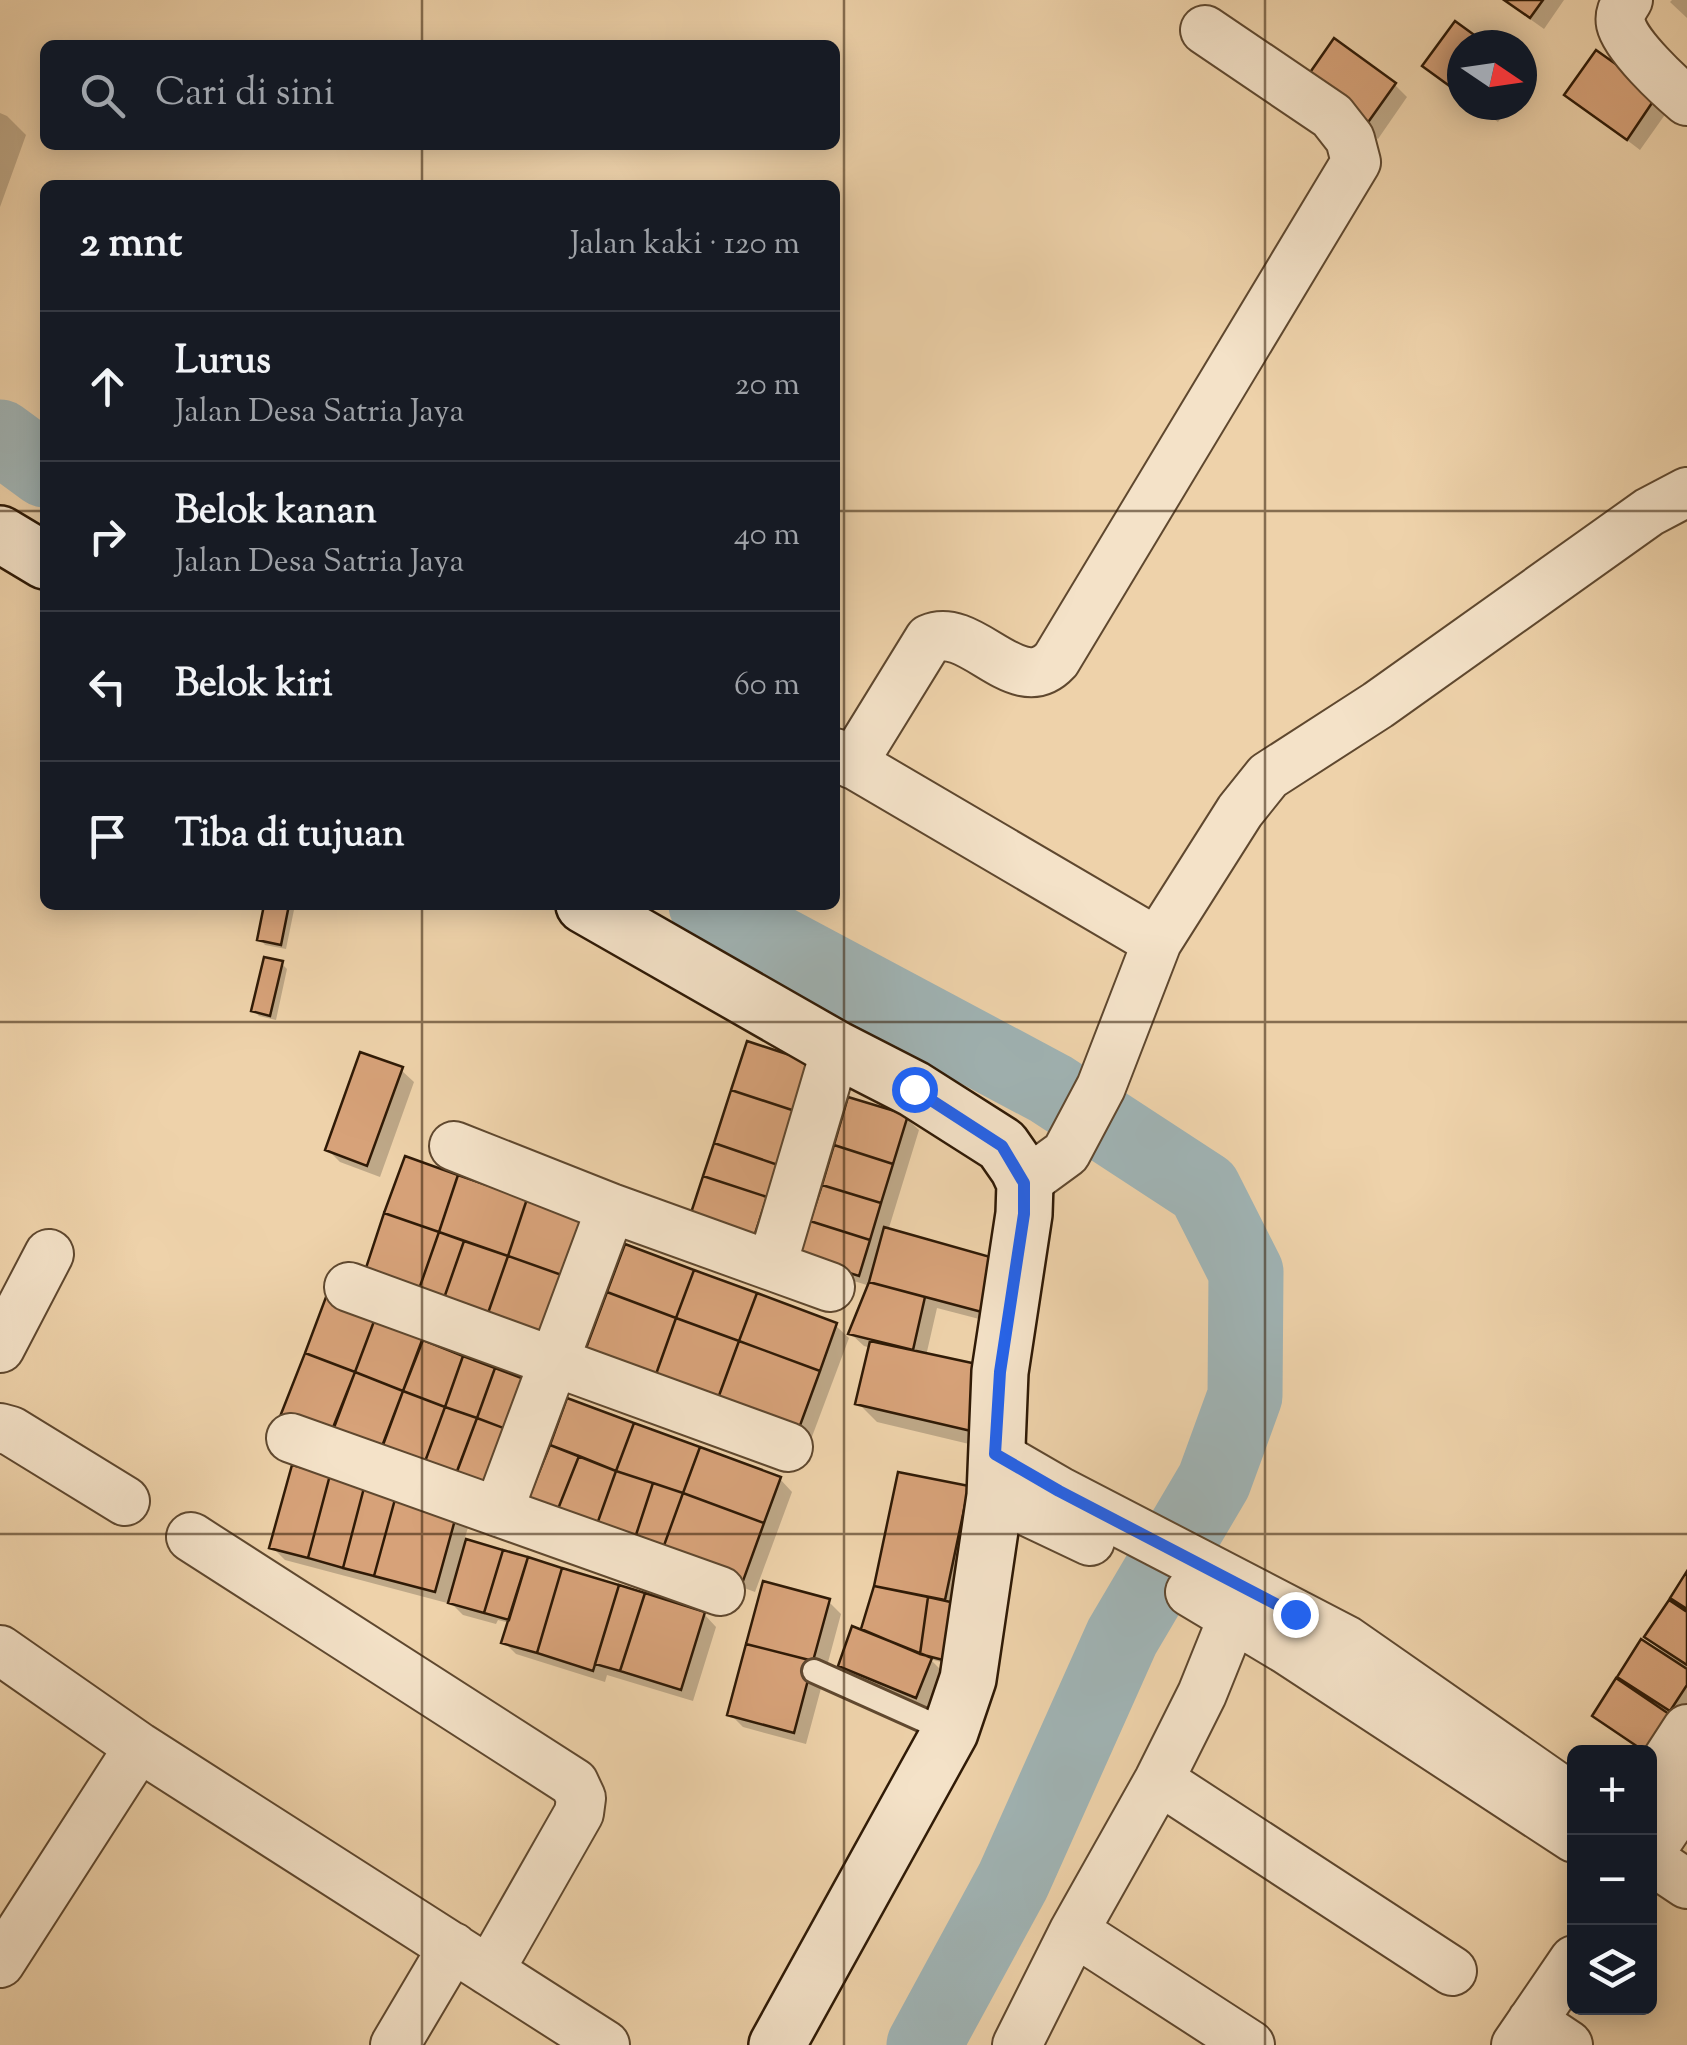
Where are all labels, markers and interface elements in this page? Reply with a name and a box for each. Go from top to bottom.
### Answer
north arrow [1447,30,1537,120]
search box [40,40,840,150]
icon: search [75,68,130,123]
text: Cari di sini [155,68,335,122]
text: 2 mnt [80,215,182,275]
text: Jalan kaki · 120 m [570,222,800,268]
text: Lurus [175,336,271,390]
icon: ahead [80,359,135,414]
text: 20 m [735,363,800,409]
text: Jalan Desa Satria Jaya [175,390,464,436]
text: Belok kanan [175,486,377,540]
icon: right [80,509,135,564]
text: 40 m [734,513,800,559]
text: Jalan Desa Satria Jaya [175,540,464,586]
icon: left [80,659,135,714]
text: Belok kiri [175,659,332,713]
text: 60 m [734,663,800,709]
icon: arrive [80,809,135,864]
text: Tiba di tujuan [175,809,404,863]
route start [892,1067,938,1113]
route end [1273,1592,1319,1638]
map controls [1567,1745,1657,2015]
button: + [1567,1745,1657,1835]
button: − [1567,1835,1657,1925]
button: layers [1567,1925,1657,2015]

